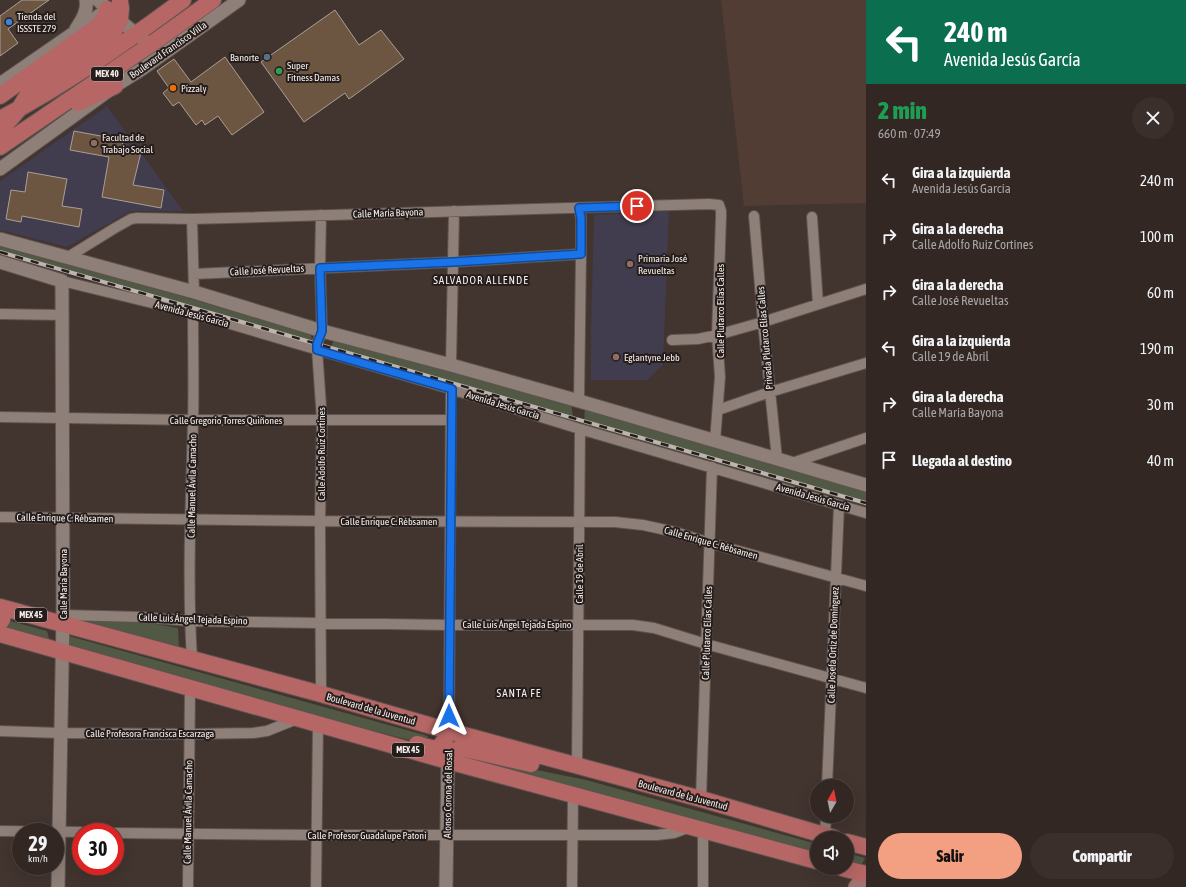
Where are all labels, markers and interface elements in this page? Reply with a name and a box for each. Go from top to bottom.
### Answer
place label: Tienda del ISSSTE 279 [17,11,57,34]
icon: left [878,16,930,68]
text: 240 m [944,16,1007,48]
marker: Tienda del ISSSTE 279 [4,17,14,27]
street label: Boulevard Francisco Villa [127,19,209,81]
text: Avenida Jesús García [944,49,1081,70]
place label: Banorte [230,52,259,63]
marker: Banorte [262,52,272,62]
place label: Super Fitness Damas [287,60,340,83]
marker: Super Fitness Damas [274,66,284,76]
road number: MEX 40 [91,67,123,81]
marker: Pizzaly [168,83,178,93]
place label: Pizzaly [181,83,207,94]
text: 2 min [878,97,927,124]
button: close [1132,97,1174,139]
text: 660 m · 07:49 [878,126,941,141]
place label: Facultad de Trabajo Social [102,132,153,155]
marker: Facultad de Trabajo Social [89,138,99,148]
text: Gira a la izquierda [912,164,1010,181]
icon: left [878,169,900,191]
text: 240 m [1140,172,1174,189]
text: Avenida Jesús García [912,181,1011,196]
pin [620,189,654,223]
icon: arrive [626,195,648,217]
street label: Calle María Bayona [353,206,424,220]
text: Gira a la derecha [912,220,1003,237]
icon: right [878,225,900,247]
text: 100 m [1140,228,1174,245]
text: Calle Adolfo Ruiz Cortines [912,237,1033,252]
place label: Primaria José Revueltas [638,253,688,276]
marker: Primaria José Revueltas [625,259,635,269]
street label: Calle José Revueltas [230,263,305,277]
street label: Calle Plutarco Elías Calles [715,263,726,358]
district label: SALVADOR ALLENDE [433,274,529,286]
text: Gira a la derecha [912,276,1003,293]
icon: right [878,281,900,303]
text: 60 m [1147,284,1174,301]
street label: Privada Plutarco Elías Calles [755,286,775,390]
text: Calle José Revueltas [912,293,1009,308]
street label: Avenida Jesús García [154,299,230,329]
text: Gira a la izquierda [912,332,1010,349]
icon: left [878,337,900,359]
text: 190 m [1140,340,1174,357]
text: Calle 19 de Abril [912,349,989,364]
marker: Eglantyne Jebb [611,352,621,362]
place label: Eglantyne Jebb [624,352,680,363]
text: Gira a la derecha [912,388,1003,405]
street label: Avenida Jesús García [465,389,541,421]
icon: right [878,393,900,415]
text: 30 m [1147,396,1174,413]
text: Calle María Bayona [912,405,1004,420]
street label: Calle Adolfo Ruiz Cortines [316,407,327,501]
street label: Calle Gregorio Torres Quiñones [170,415,283,426]
street label: Calle Manuel Ávila Camacho [186,434,198,538]
icon: arrive [878,449,900,471]
text: Llegada al destino [912,452,1012,469]
text: 40 m [1147,452,1174,469]
street label: Avenida Jesús García [775,481,851,513]
street label: Calle Enrique C. Rébsamen [17,512,114,524]
street label: Calle Enrique C. Rébsamen [341,516,438,527]
street label: Calle Enrique C. Rébsamen [663,524,759,562]
street label: Calle 19 de Abril [574,544,585,604]
street label: Calle María Bayona [58,548,69,619]
street label: Calle Plutarco Elías Calles [700,585,714,680]
street label: Calle Josefa Ortiz de Domínguez [825,586,841,703]
road number: MEX 45 [15,608,47,622]
street label: Calle Luis Ángel Tejada Espino [138,612,248,626]
street label: Calle Luis Ángel Tejada Espino [463,619,572,630]
district label: SANTA FE [497,687,541,699]
street label: Boulevard de la Juventud [325,691,417,727]
position arrow [428,695,470,737]
street label: Calle Profesora Francisca Escarzaga [86,728,215,739]
road number: MEX 45 [392,743,424,757]
street label: Alonso Corona del Rosal [442,749,454,838]
street label: Calle Manuel Ávila Camacho [182,760,194,864]
street label: Boulevard de la Juventud [637,778,729,812]
north arrow [810,779,854,823]
map controls [810,779,854,875]
speed limit sign: 30 [72,823,124,875]
street label: Calle Profesor Guadalupe Patoni [308,830,426,841]
button: sound [810,831,854,875]
text: 29 [29,832,47,855]
button: Salir [878,833,1022,879]
button: Compartir [1030,833,1174,879]
text: km/h [28,853,48,864]

